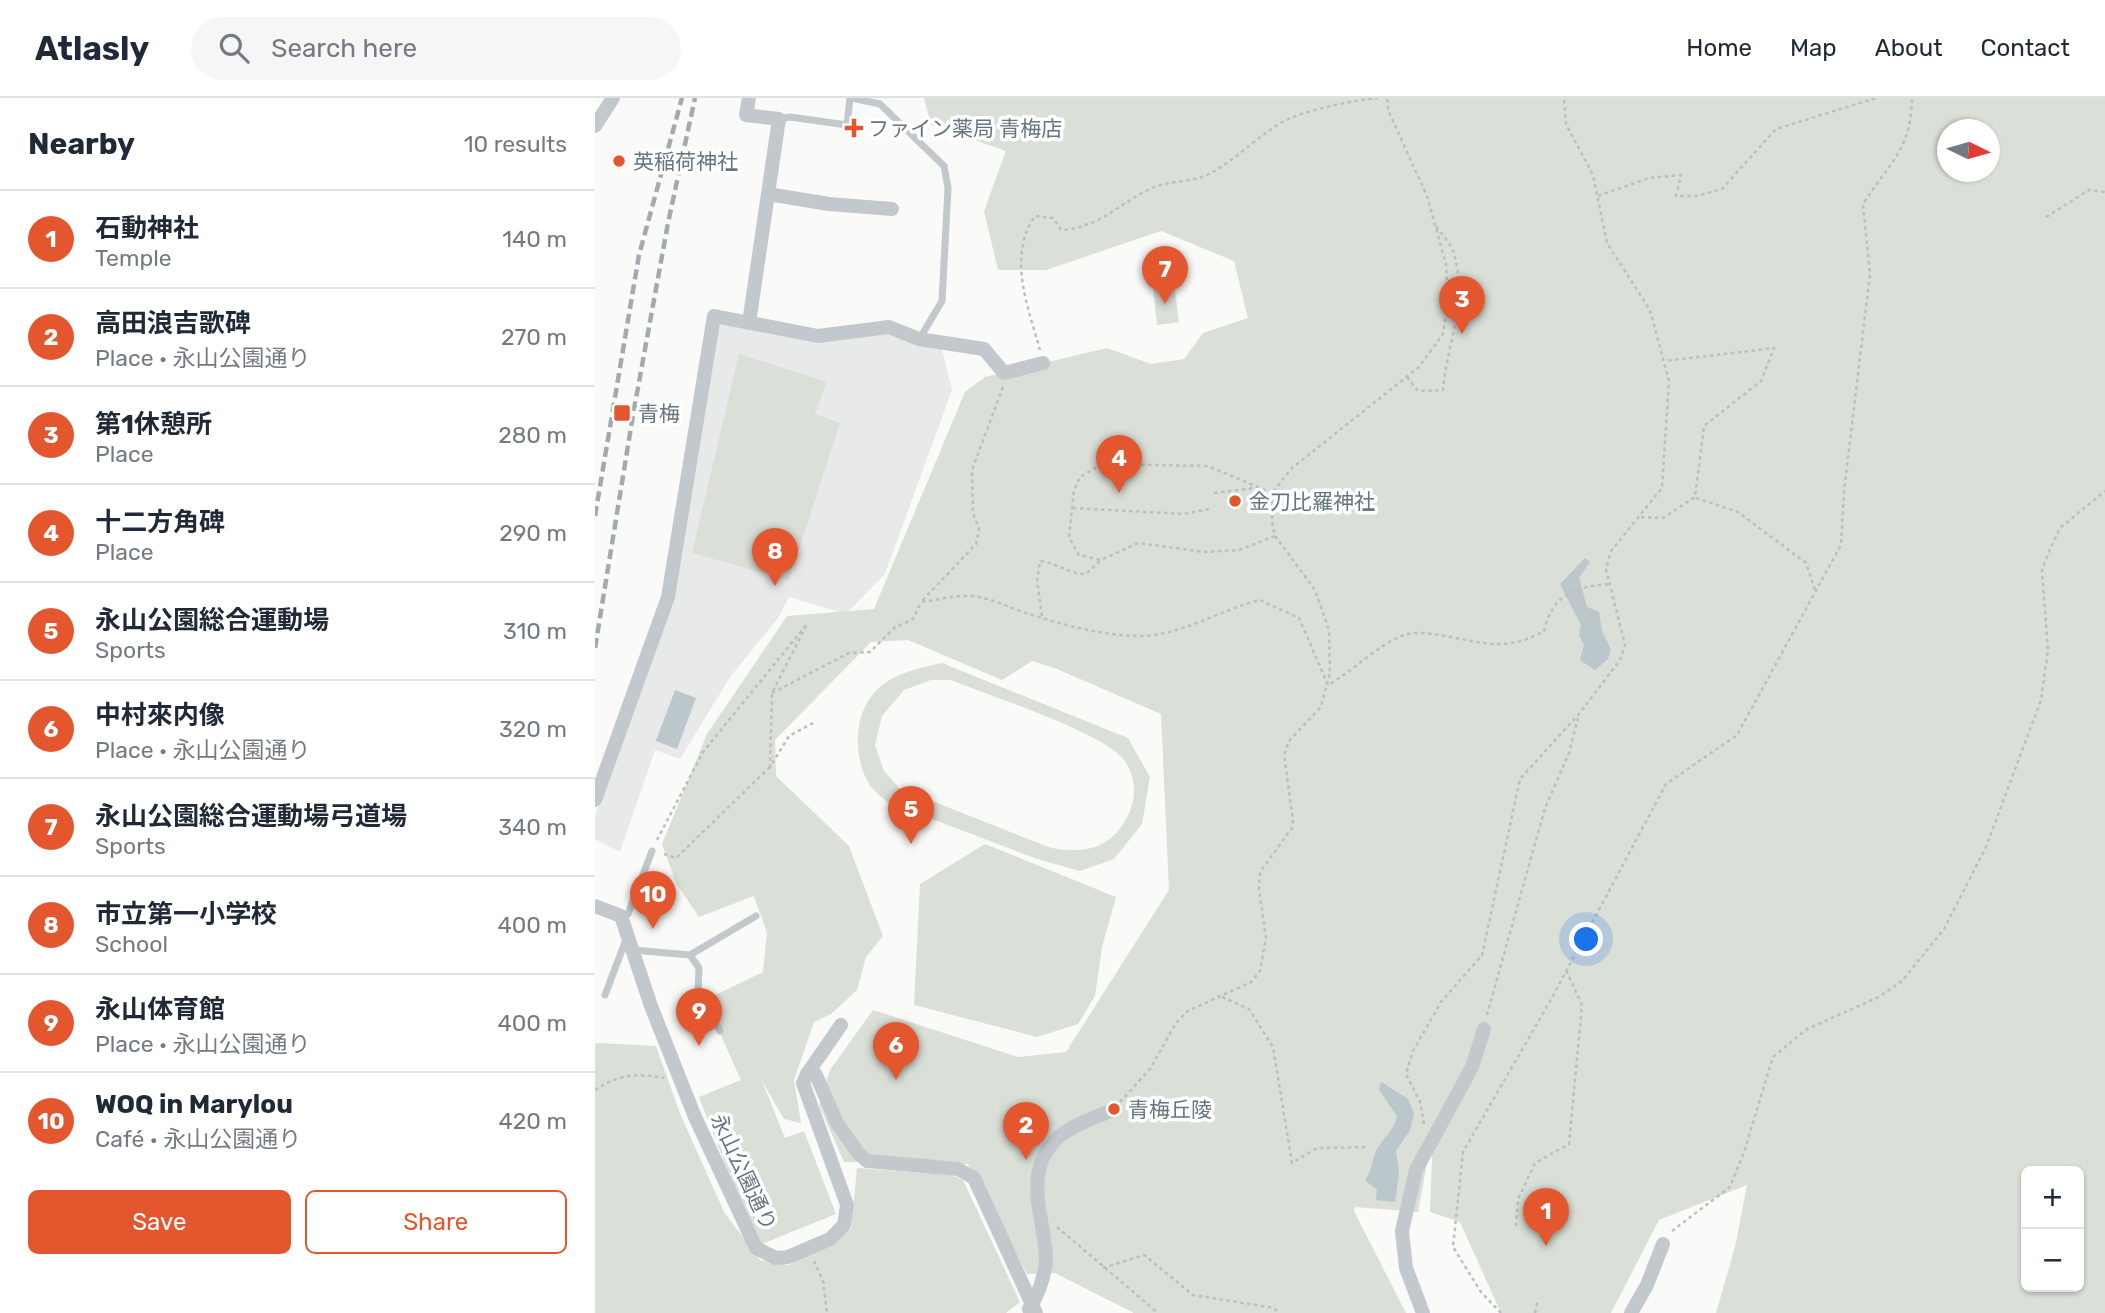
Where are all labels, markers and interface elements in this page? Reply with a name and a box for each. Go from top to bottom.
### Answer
search box [191,17,681,80]
text: Atlasly [35,29,149,68]
icon: search [215,29,253,67]
text: Search here [271,33,417,64]
text: Home [1686,34,1752,62]
text: Map [1790,34,1837,62]
text: About [1875,34,1943,62]
text: Contact [1981,34,2070,62]
place label: ファイン薬局 青梅店 [868,116,1062,141]
north arrow [1937,119,2000,182]
marker: ファイン薬局 青梅店 [846,120,862,136]
text: Nearby [28,126,135,162]
text: 10 results [464,130,567,158]
place label: 英稲荷神社 [633,149,738,174]
marker: 英稲荷神社 [611,153,627,169]
text: 石動神社 [95,213,199,244]
text: 1 [45,225,57,253]
text: 140 m [502,225,567,253]
text: Temple [95,244,172,272]
pin: 7 [1142,246,1188,304]
pin: 3 [1439,276,1485,334]
text: 高田浪吉歌碑 [95,308,251,339]
text: 2 [44,323,58,351]
text: 270 m [501,323,567,351]
text: Place · 永山公園通り [95,344,311,372]
place label: 青梅 [638,401,680,426]
marker: 青梅 [612,403,632,423]
text: 第1休憩所 [95,409,212,440]
text: 3 [43,421,59,449]
text: 280 m [498,421,567,449]
pin: 4 [1096,435,1142,493]
text: Place [95,440,154,468]
place label: 金刀比羅神社 [1249,489,1375,514]
marker: 金刀比羅神社 [1227,493,1243,509]
text: 十二方角碑 [95,507,225,538]
text: 4 [43,519,59,547]
text: 290 m [499,519,567,547]
pin: 8 [752,528,798,586]
text: Place [95,538,154,566]
text: 永山公園総合運動場 [95,605,329,636]
text: 5 [44,617,58,645]
text: 310 m [503,617,567,645]
text: Sports [95,636,166,664]
text: 中村來内像 [95,700,225,731]
text: 6 [44,715,58,743]
text: 320 m [499,715,567,743]
text: Place · 永山公園通り [95,736,311,764]
pin: 5 [888,786,934,844]
text: 永山公園総合運動場弓道場 [95,801,407,832]
text: 7 [44,813,58,841]
text: 340 m [498,813,567,841]
text: Sports [95,832,166,860]
pin: 10 [630,871,676,929]
text: 市立第一小学校 [95,899,277,930]
text: 8 [43,911,59,939]
text: 400 m [497,911,567,939]
your location [1569,922,1603,956]
text: School [95,930,168,958]
pin: 9 [676,988,722,1046]
text: 永山体育館 [95,994,225,1025]
text: 9 [44,1009,58,1037]
text: 400 m [497,1009,567,1037]
pin: 6 [873,1022,919,1080]
text: Place · 永山公園通り [95,1030,311,1058]
text: WOQ in Marylou [95,1089,293,1120]
place label: 青梅丘陵 [1128,1097,1212,1122]
marker: 青梅丘陵 [1106,1101,1122,1117]
pin: 2 [1003,1102,1049,1160]
text: 10 [37,1107,65,1135]
text: 420 m [499,1107,567,1135]
street label: 永山公園通り [706,1110,782,1234]
text: Café · 永山公園通り [95,1125,301,1153]
map controls [2021,1166,2084,1292]
button: + [2021,1166,2084,1229]
pin: 1 [1523,1188,1569,1246]
button: Save [28,1190,291,1254]
button: Share [305,1190,567,1254]
button: − [2021,1229,2084,1292]

